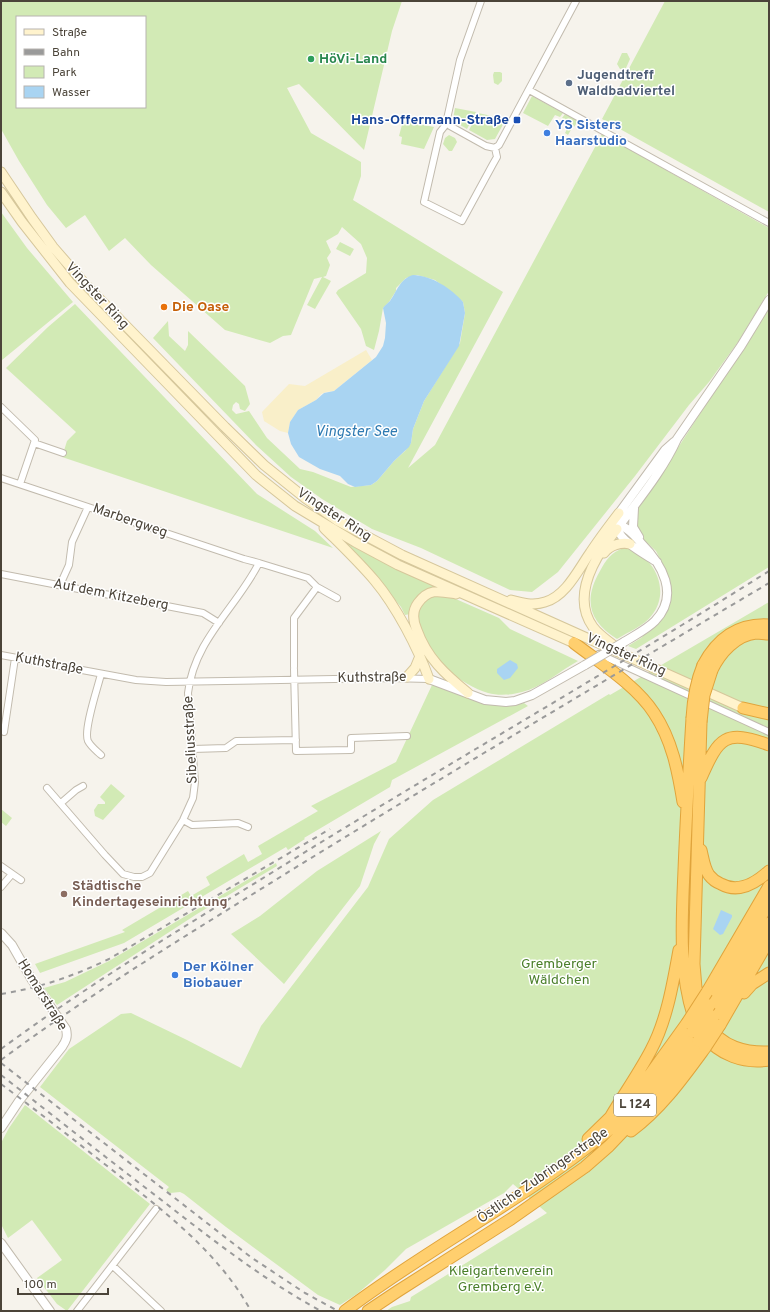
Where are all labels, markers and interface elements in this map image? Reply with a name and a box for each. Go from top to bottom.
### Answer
legend [16,16,146,108]
text: Straße [52,25,87,41]
text: Bahn [52,45,80,61]
place label: HöVi-Land [319,51,387,68]
marker: HöVi-Land [306,54,316,64]
text: Park [52,65,77,81]
place label: Jugendtreff Waldbadviertel [577,67,675,100]
marker: Jugendtreff Waldbadviertel [564,78,574,88]
text: Wasser [52,85,91,101]
place label: Hans-Offermann-Straße [351,112,509,129]
marker: Hans-Offermann-Straße [512,115,522,125]
place label: YS Sisters Haarstudio [555,117,627,150]
marker: YS Sisters Haarstudio [542,128,552,138]
street label: Vingster Ring [62,259,132,333]
place label: Die Oase [172,299,230,316]
marker: Die Oase [159,302,169,312]
water label: Vingster See [315,423,397,442]
street label: Vingster Ring [294,485,374,545]
street label: Marbergweg [90,500,170,542]
street label: Auf dem Kitzeberg [52,575,170,615]
street label: Vingster Ring [583,630,669,680]
street label: Kuthstraße [14,649,84,679]
street label: Kuthstraße [337,669,407,687]
street label: Sibeliusstraße [180,696,202,784]
place label: Städtische Kindertageseinrichtung [72,878,228,911]
marker: Städtische Kindertageseinrichtung [59,889,69,899]
street label: Homarstraße [13,956,71,1034]
park label: Gremberger Wäldchen [521,956,598,989]
place label: Der Kölner Biobauer [183,959,254,992]
marker: Der Kölner Biobauer [170,970,180,980]
road number: L 124 [614,1094,656,1116]
street label: Östliche Zubringerstraße [474,1124,612,1228]
park label: Kleigartenverein Gremberg e.V. [449,1263,553,1296]
scale bar [18,1270,108,1296]
text: 100 m [24,1277,57,1293]

